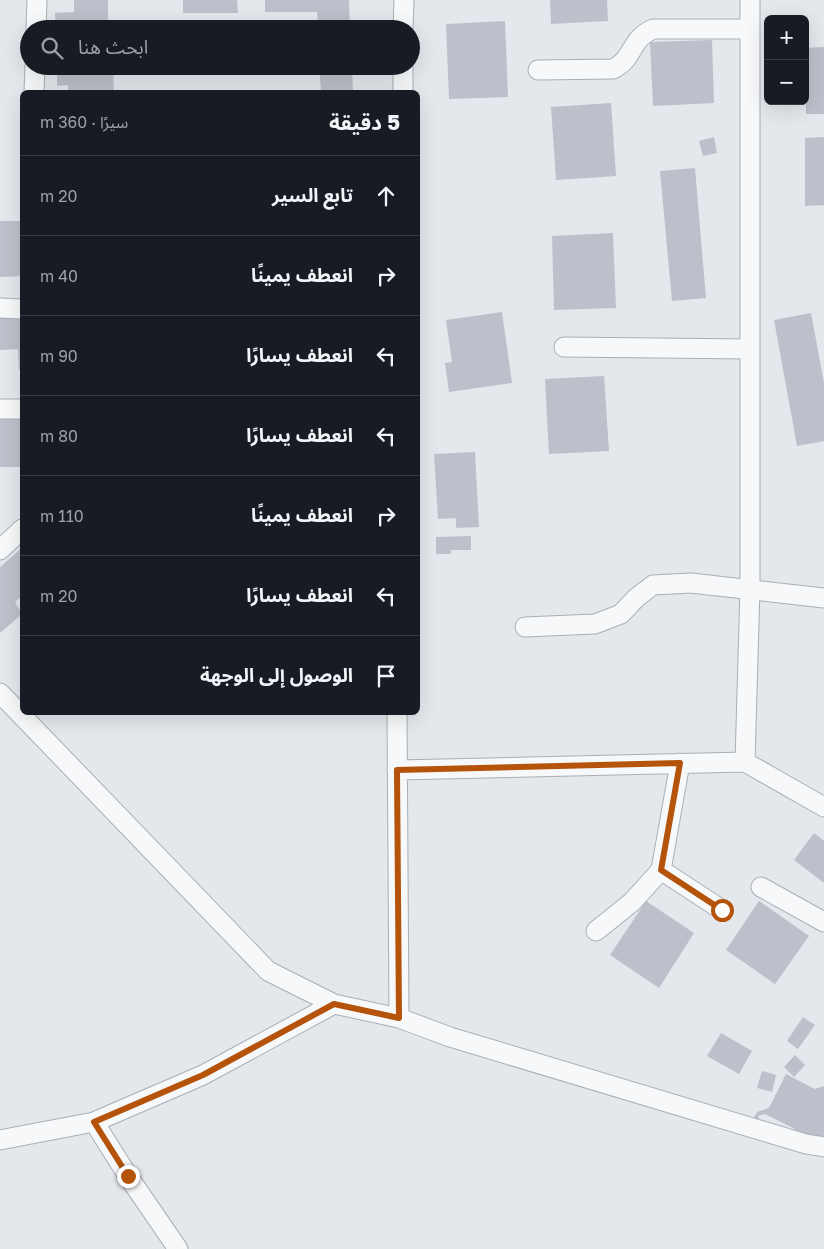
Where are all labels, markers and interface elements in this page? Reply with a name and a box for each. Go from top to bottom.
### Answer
map controls [764,15,809,105]
button: + [764,15,809,60]
search box [20,20,420,75]
icon: search [38,34,66,62]
text: ابحث هنا [78,35,148,58]
button: − [764,60,809,105]
text: 5 دقيقة [329,109,400,135]
text: سيرًا · 360 m [40,112,128,132]
icon: ahead [372,182,400,210]
text: تابع السير [272,183,353,206]
text: 20 m [40,186,77,206]
icon: right [372,262,400,290]
text: انعطف يمينًا [251,263,353,286]
text: 40 m [40,266,78,286]
icon: left [372,342,400,370]
text: انعطف يسارًا [246,343,353,366]
text: 90 m [40,346,78,366]
icon: left [372,422,400,450]
text: انعطف يسارًا [246,423,353,446]
text: 80 m [40,426,78,446]
icon: right [372,502,400,530]
text: انعطف يمينًا [251,503,353,526]
text: 110 m [40,506,84,526]
icon: left [372,582,400,610]
text: انعطف يسارًا [246,583,353,606]
text: 20 m [40,586,77,606]
icon: arrive [372,662,400,690]
text: الوصول إلى الوجهة [200,663,353,686]
route start [711,899,734,922]
route end [117,1165,140,1188]

